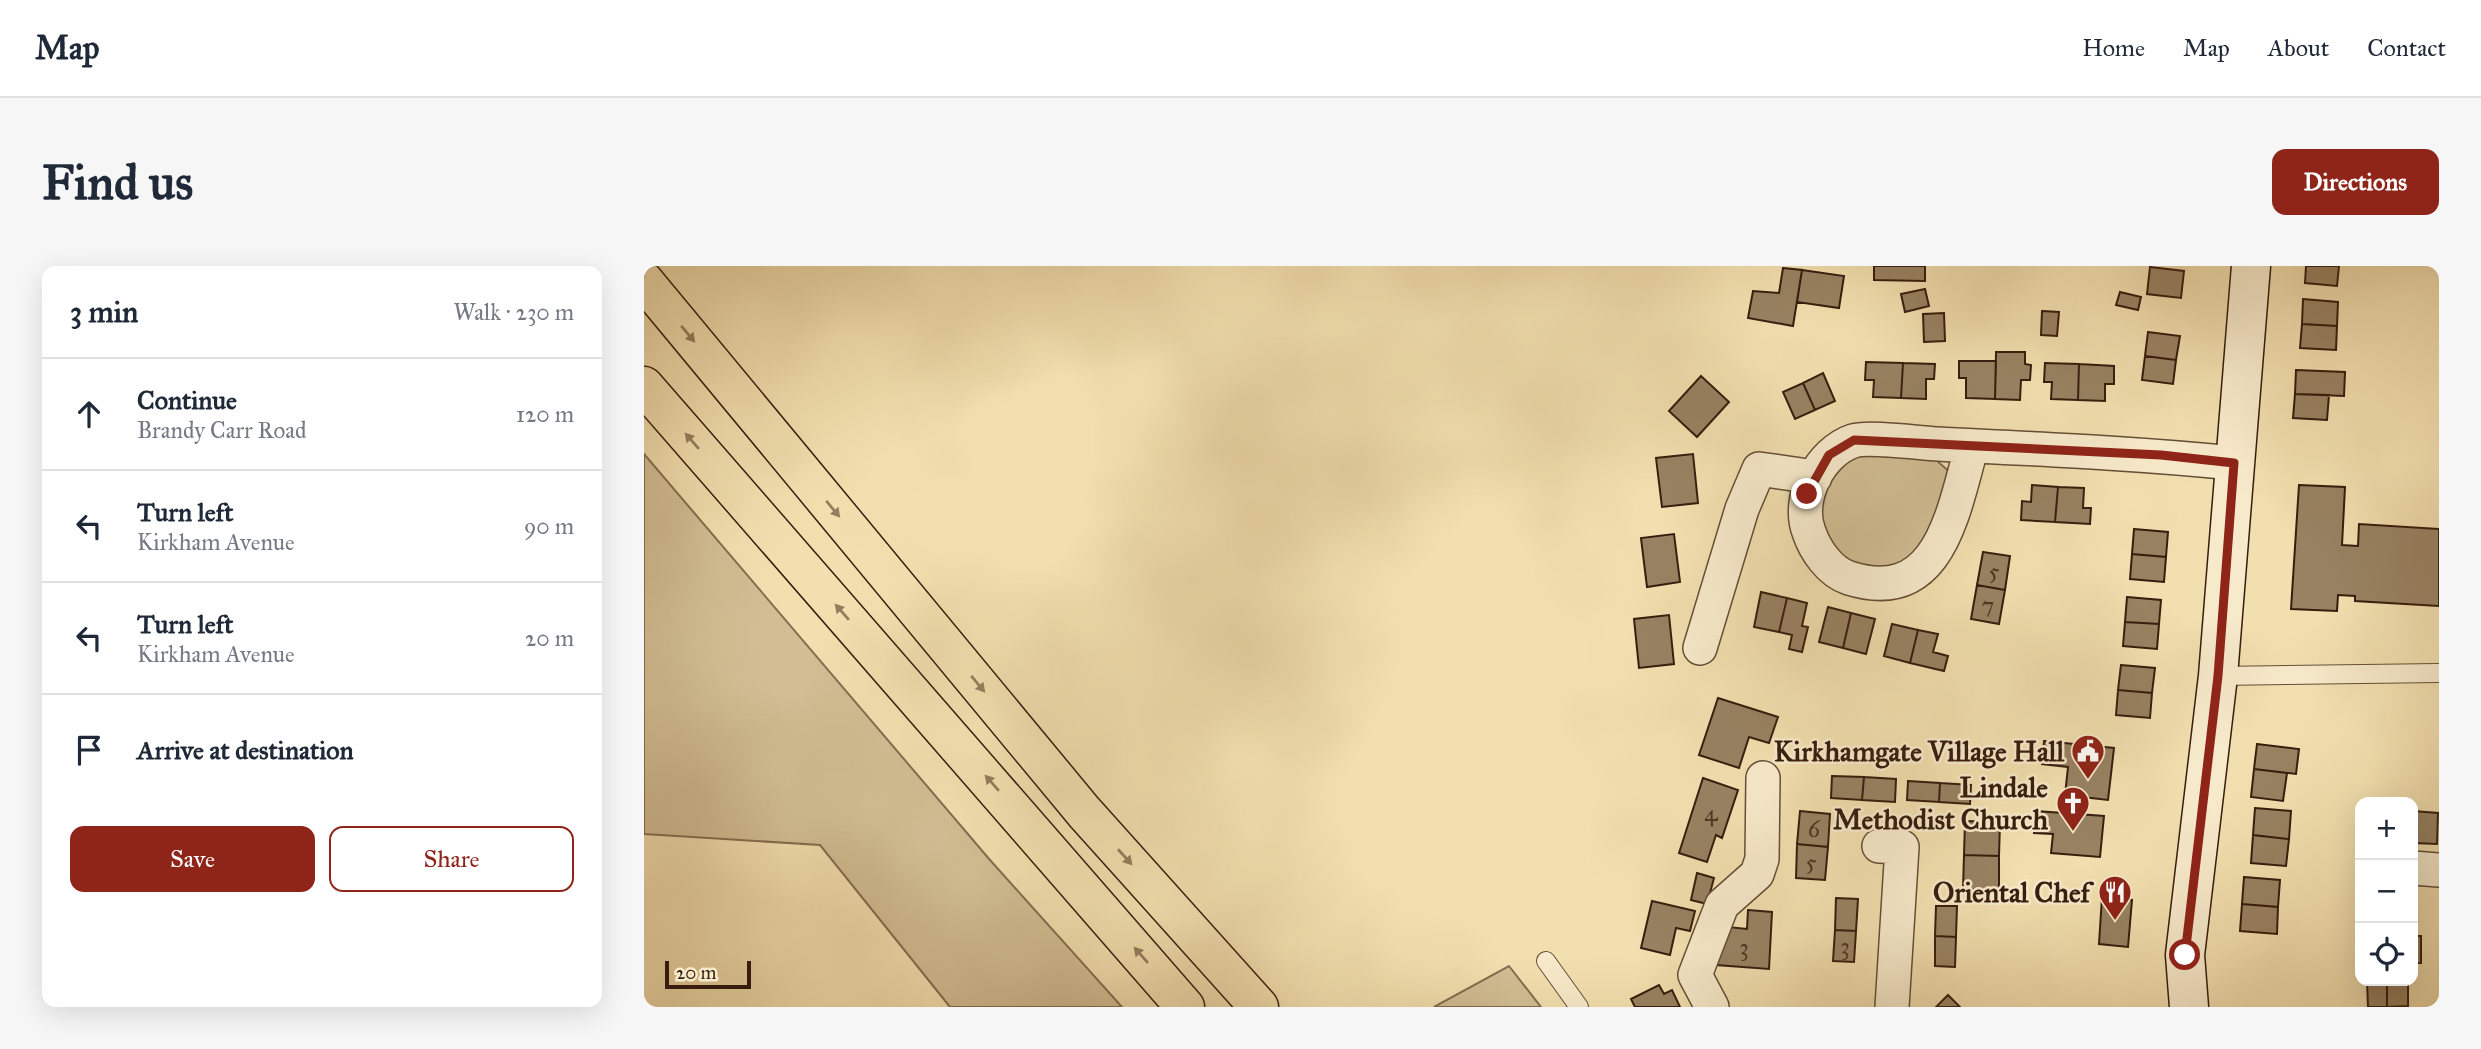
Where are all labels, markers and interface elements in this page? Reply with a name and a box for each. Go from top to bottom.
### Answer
text: Map [35,28,99,68]
text: Home [2082,33,2145,63]
text: Map [2183,33,2230,63]
text: About [2268,33,2329,63]
text: Contact [2367,33,2446,63]
button: Directions [2272,149,2439,215]
text: Find us [42,153,193,212]
text: 3 min [70,294,138,330]
text: Walk · 230 m [454,298,574,326]
one-way arrow [680,324,695,342]
text: Continue [137,384,237,416]
icon: ahead [70,395,108,433]
text: 120 m [516,400,574,428]
text: Brandy Carr Road [137,416,307,444]
one-way arrow [684,432,700,450]
route end [1791,478,1822,509]
text: Turn left [137,496,233,528]
one-way arrow [825,500,840,517]
icon: left [70,507,108,545]
text: 90 m [524,512,574,540]
text: Kirkham Avenue [137,528,295,556]
house number: 5 [1988,556,2000,586]
house number: 7 [1982,590,1994,620]
one-way arrow [834,603,850,621]
text: Turn left [137,608,233,640]
icon: left [70,619,108,657]
text: 20 m [525,624,574,652]
text: Kirkham Avenue [137,640,295,668]
one-way arrow [970,675,985,692]
icon: arrive [70,731,108,769]
public building icon: Kirkhamgate Village Hall [2069,732,2107,781]
text: Arrive at destination [137,734,354,766]
place label: Kirkhamgate Village Hall [1774,734,2064,769]
place label: Lindale Methodist Church [1833,770,2048,837]
one-way arrow [984,774,1000,792]
church icon: Lindale Methodist Church [2054,784,2092,833]
map controls [2355,797,2418,986]
button: + [2355,797,2418,860]
house number: 4 [1704,798,1718,828]
house number: 6 [1808,814,1821,844]
button: Save [70,826,315,892]
button: Share [329,826,574,892]
house number: 5 [1805,847,1817,877]
one-way arrow [1117,849,1132,866]
button: − [2355,860,2418,923]
restaurant icon: Oriental Chef [2096,873,2134,922]
place label: Oriental Chef [1933,875,2095,910]
button: locate [2355,923,2418,986]
house number: 3 [1840,931,1850,961]
house number: 3 [1739,932,1749,962]
route start [2169,939,2200,970]
one-way arrow [1134,947,1149,964]
scale bar [665,958,751,990]
text: 20 m [676,961,717,984]

